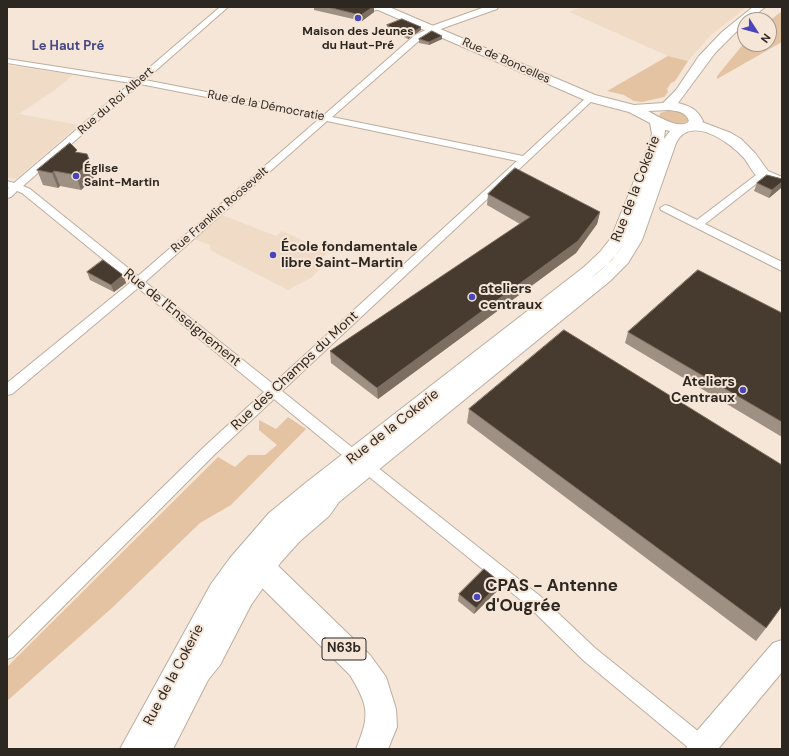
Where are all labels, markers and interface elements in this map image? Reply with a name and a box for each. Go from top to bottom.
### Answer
north arrow [737,12,777,52]
marker: Maison des Jeunes du Haut-Pré [353,13,363,23]
place label: Maison des Jeunes du Haut-Pré [302,25,414,53]
text: N [758,31,774,46]
street label: Rue de Boncelles [460,35,552,87]
district label: Le Haut Pré [32,39,104,55]
street label: Rue du Roi Albert [75,64,157,138]
street label: Rue de la Démocratie [206,88,326,124]
street label: Rue de la Cokerie [608,134,664,244]
place label: Église Saint-Martin [84,162,160,190]
street label: Rue Franklin Roosevelt [169,164,271,256]
marker: Église Saint-Martin [71,171,81,181]
place label: École fondamentale libre Saint-Martin [281,239,418,272]
marker: École fondamentale libre Saint-Martin [268,250,278,260]
street label: Rue de l'Enseignement [120,266,244,370]
place label: ateliers centraux [480,281,542,314]
marker: ateliers centraux [467,292,477,302]
street label: Rue des Champs du Mont [228,308,362,434]
place label: Ateliers Centraux [671,374,735,406]
marker: Ateliers Centraux [738,385,748,395]
street label: Rue de la Cokerie [344,386,442,468]
place label: CPAS - Antenne d'Ougrée [485,577,618,617]
marker: CPAS - Antenne d'Ougrée [472,592,482,602]
street label: Rue de la Cokerie [140,621,208,729]
road number: N63b [322,638,366,660]

